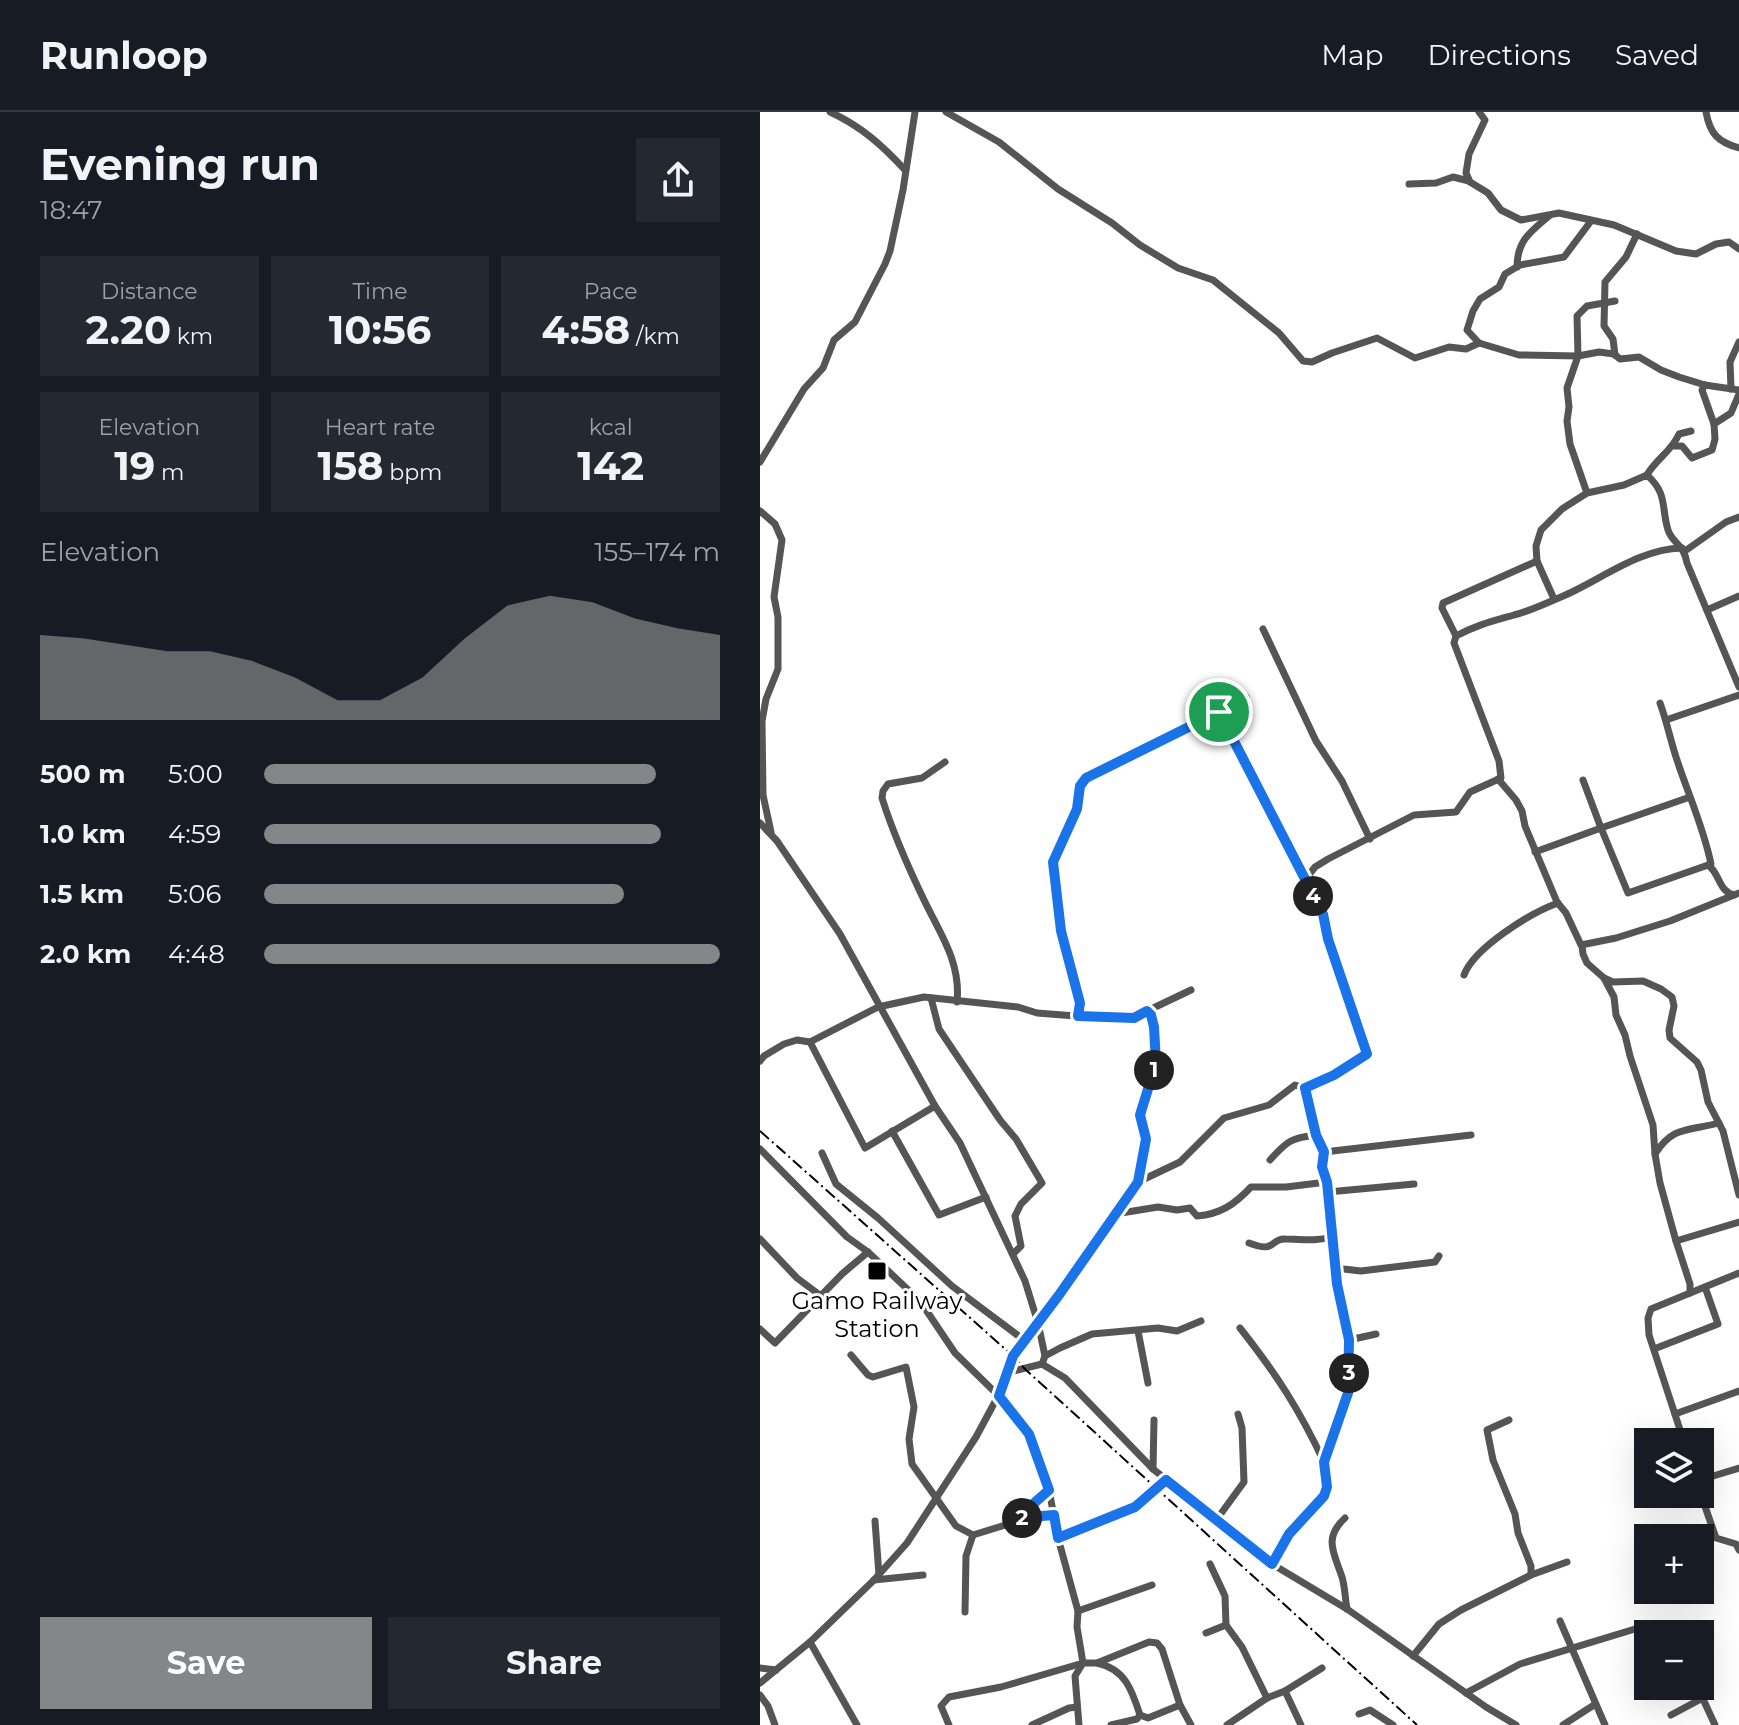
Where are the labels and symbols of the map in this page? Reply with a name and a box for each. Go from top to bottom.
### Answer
pin [1185,678,1253,746]
pin: 4 [1293,876,1333,916]
pin: 1 [1134,1050,1174,1090]
marker: Gamo Railway Station [866,1260,888,1282]
place label: Gamo Railway Station [791,1286,963,1343]
pin: 3 [1329,1353,1369,1393]
pin: 2 [1002,1498,1042,1538]

